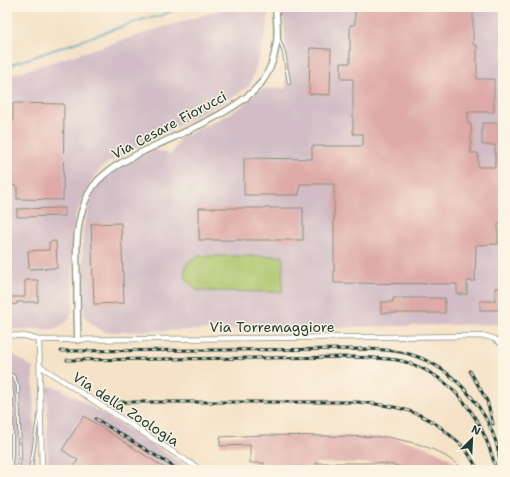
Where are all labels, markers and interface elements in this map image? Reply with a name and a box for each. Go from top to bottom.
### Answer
street label: Via Cesare Fiorucci [108,87,230,163]
street label: Via Torremaggiore [209,318,335,336]
street label: Via della Zoologia [69,368,183,450]
north arrow [452,419,492,459]
text: N [469,422,483,439]

